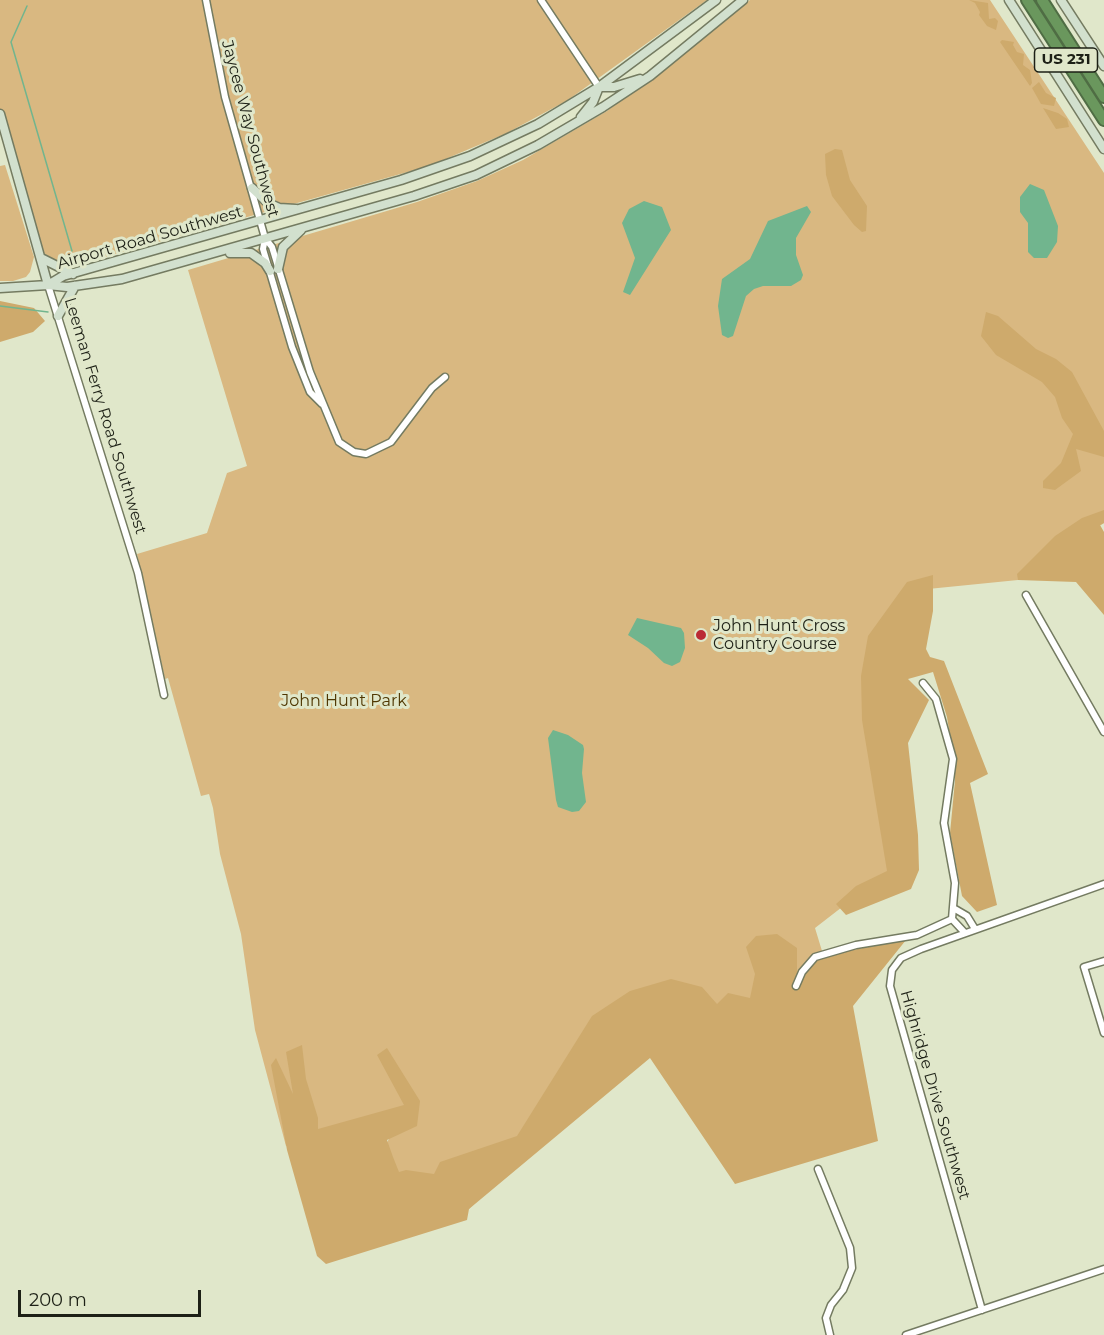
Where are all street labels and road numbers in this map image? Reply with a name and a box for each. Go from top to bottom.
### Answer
street label: Jaycee Way Southwest [217,38,283,220]
road number: US 231 [1034,48,1098,72]
street label: Airport Road Southwest [55,202,245,274]
street label: Leeman Ferry Road Southwest [60,295,150,537]
street label: Highridge Drive Southwest [896,988,974,1202]

